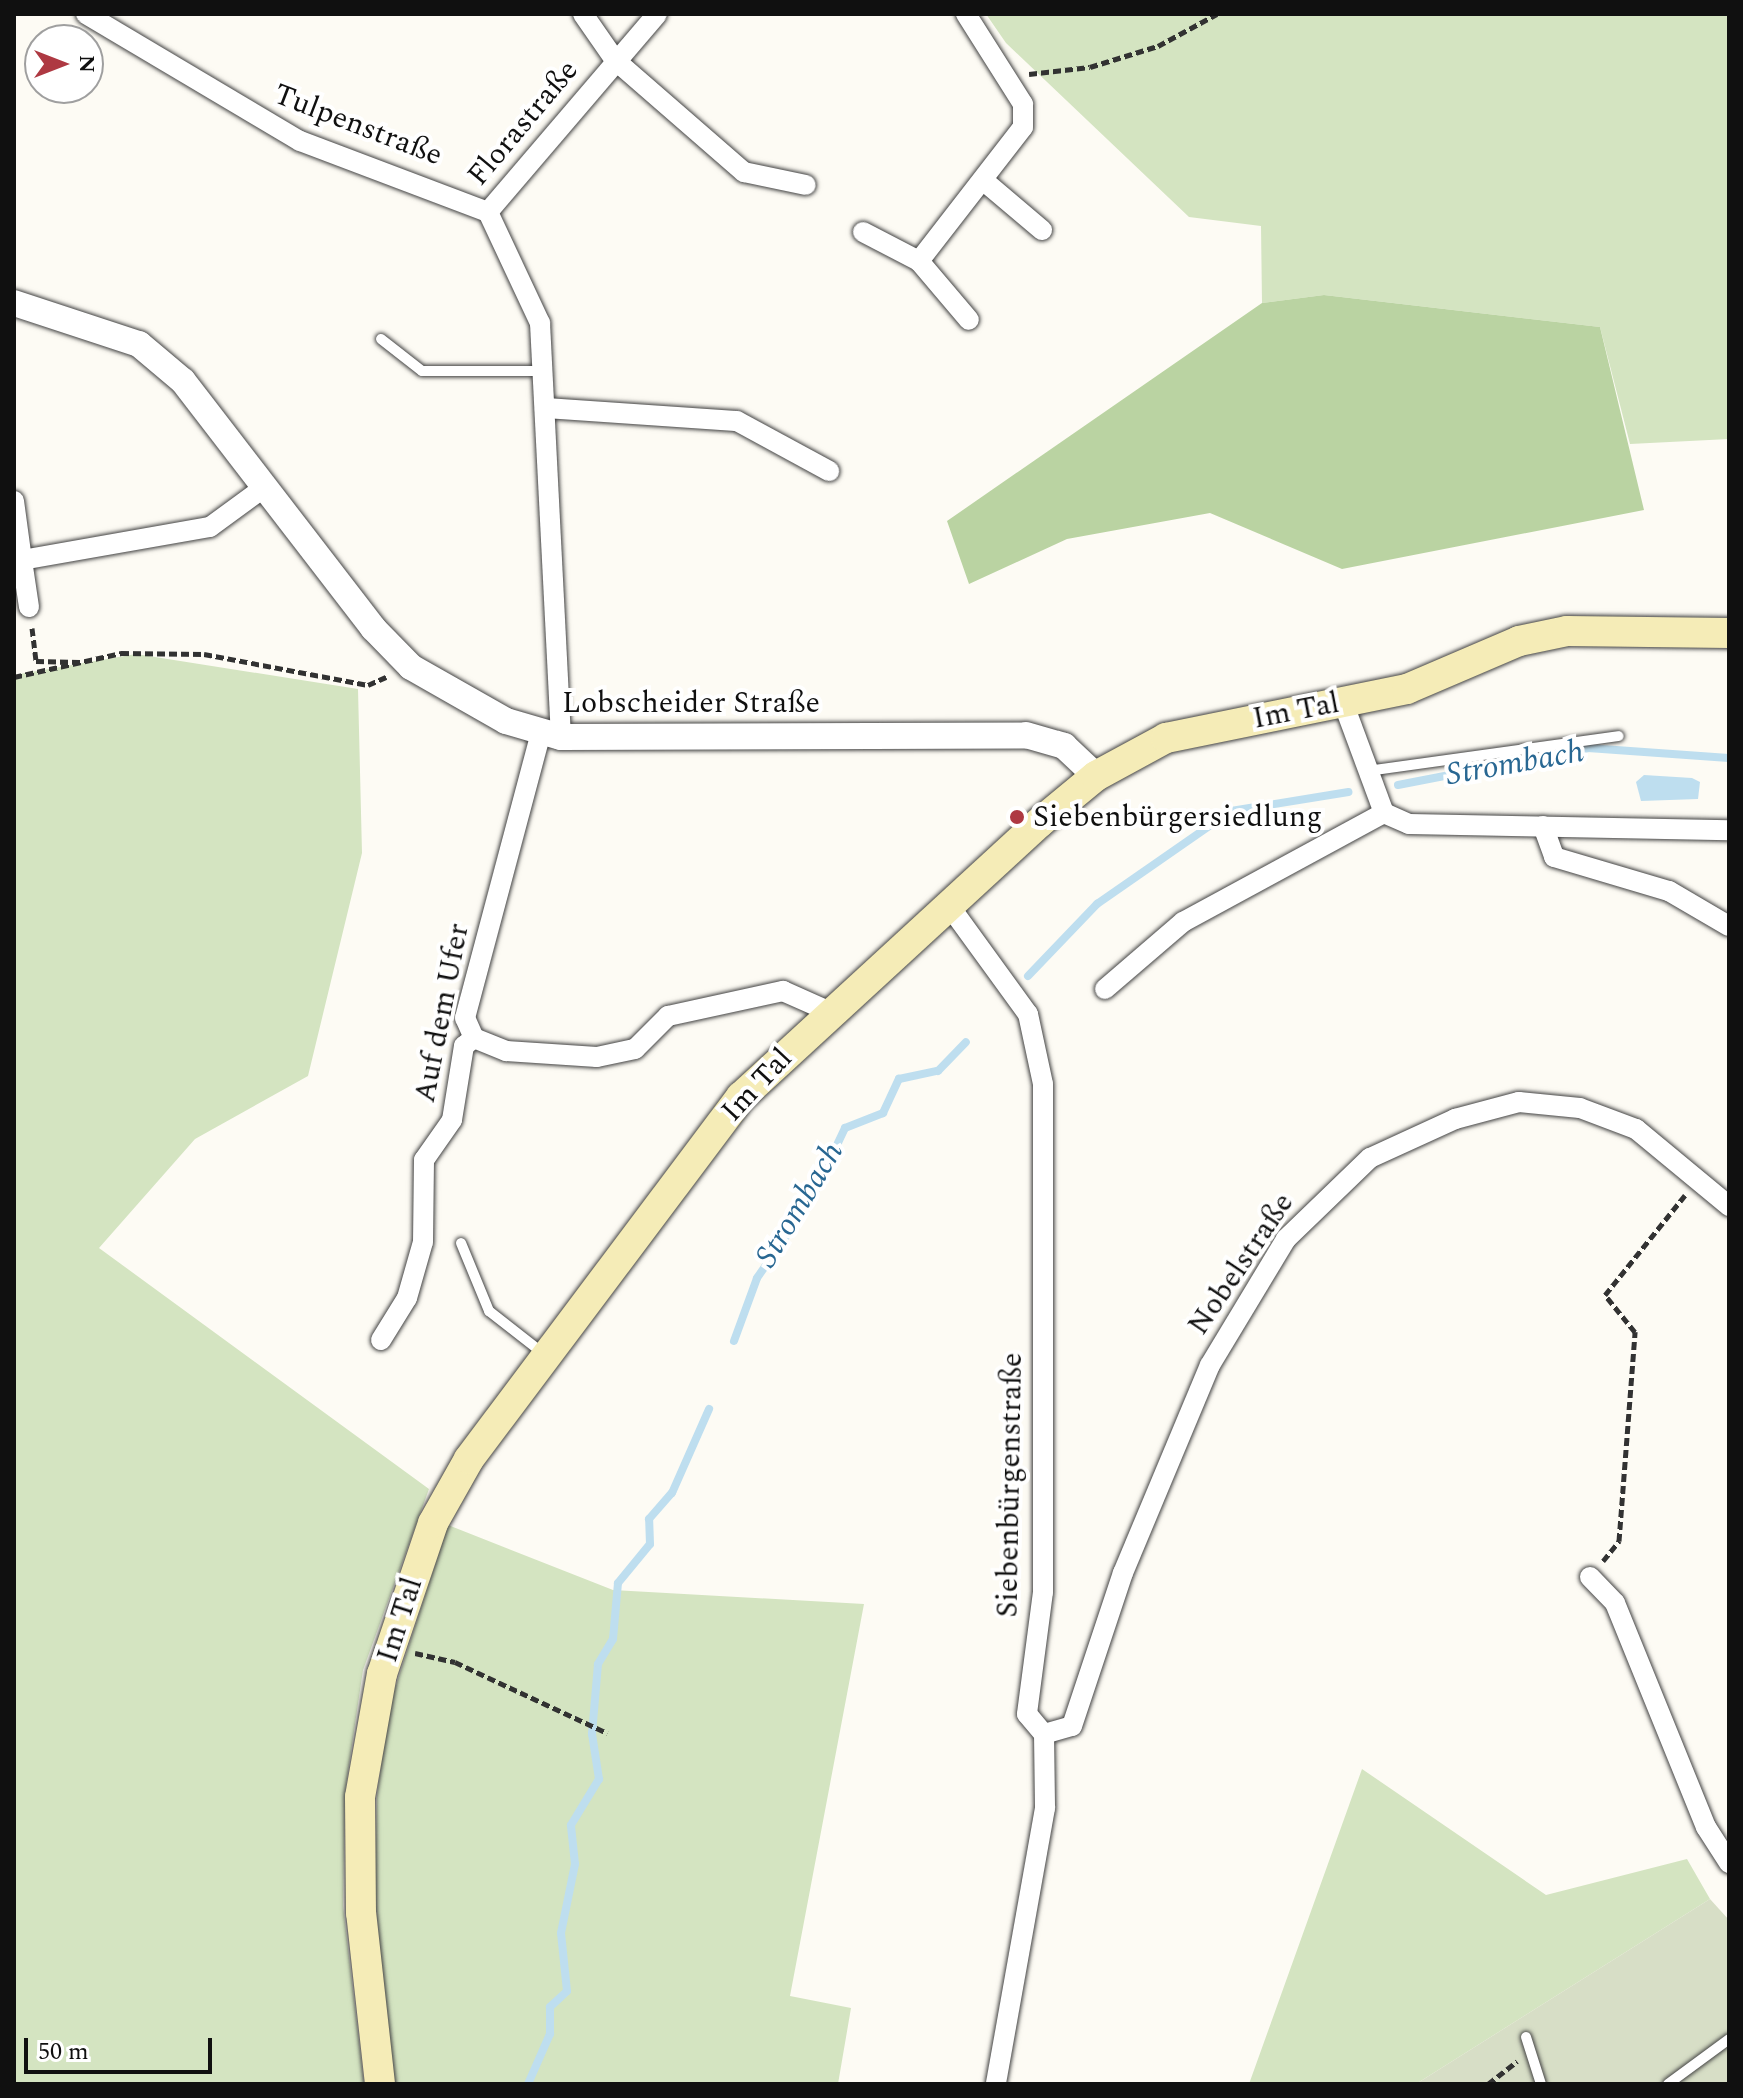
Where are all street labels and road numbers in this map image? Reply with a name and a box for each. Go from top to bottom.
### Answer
street label: Florastraße [460,53,586,193]
street label: Tulpenstraße [269,76,447,174]
street label: Lobscheider Straße [562,685,820,721]
street label: Im Tal [1250,685,1342,737]
street label: Auf dem Ufer [407,920,477,1106]
street label: Im Tal [714,1041,800,1129]
street label: Nobelstraße [1180,1186,1302,1342]
street label: Siebenbürgenstraße [990,1352,1030,1618]
street label: Im Tal [369,1573,431,1667]

